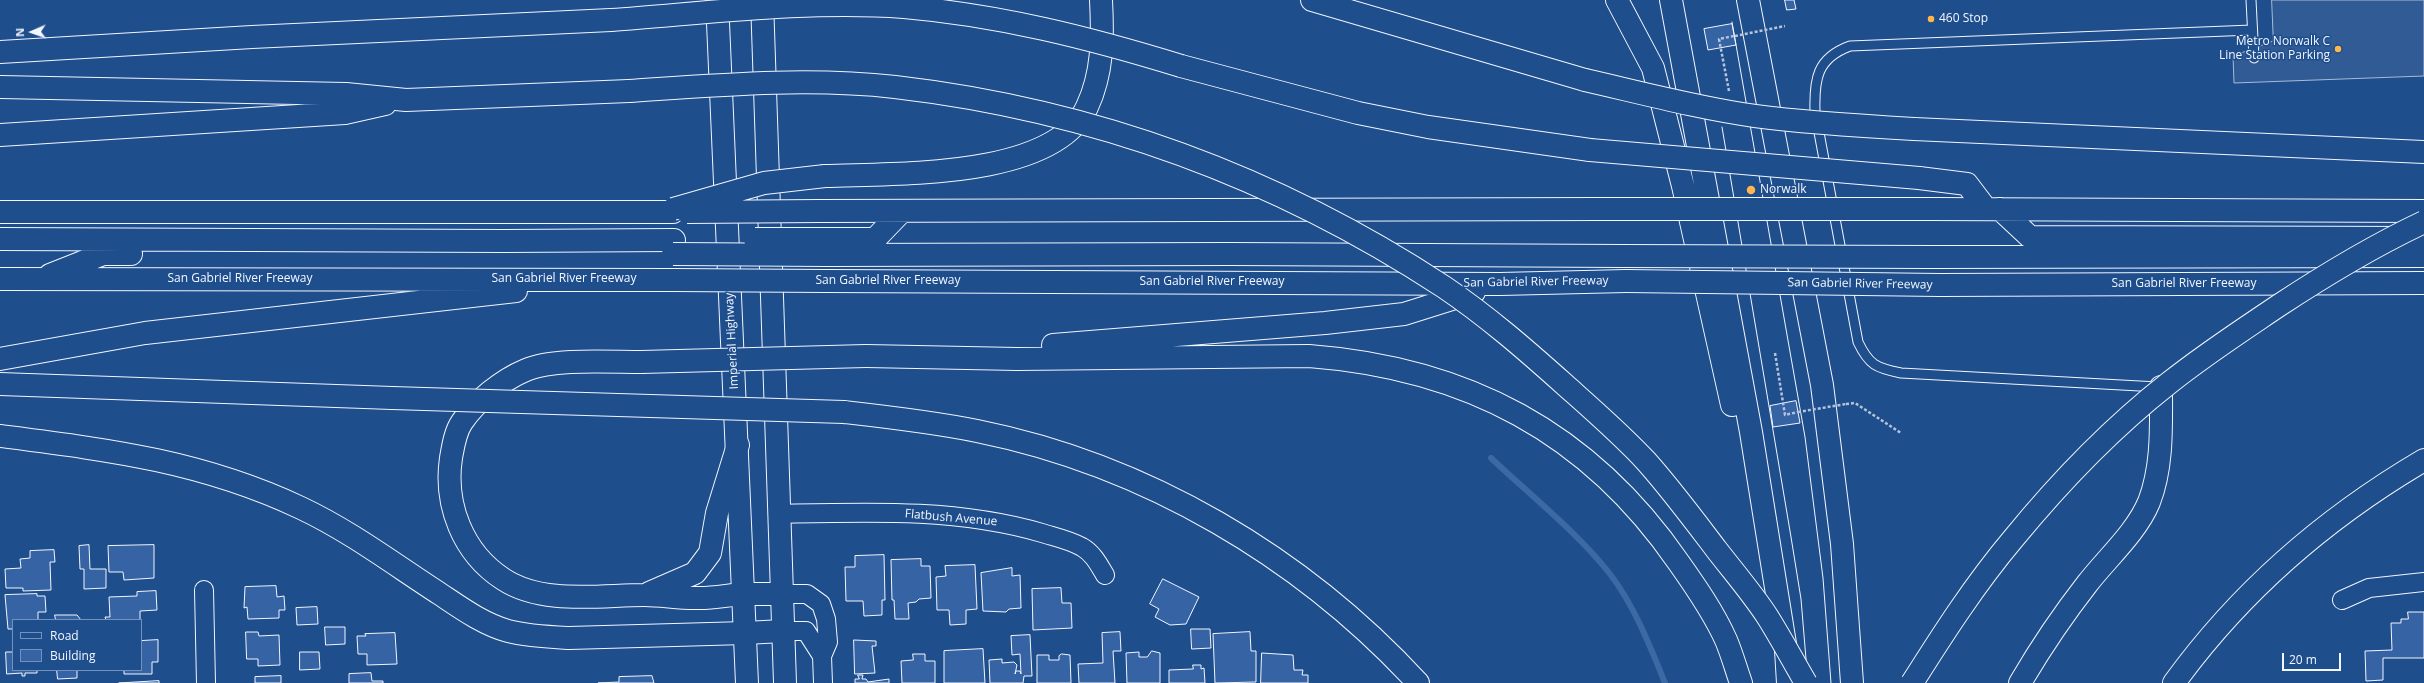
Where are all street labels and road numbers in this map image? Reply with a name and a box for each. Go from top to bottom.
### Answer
street label: San Gabriel River Freeway [167,272,313,286]
street label: San Gabriel River Freeway [491,272,637,286]
street label: San Gabriel River Freeway [815,274,961,288]
street label: San Gabriel River Freeway [1463,274,1609,290]
street label: San Gabriel River Freeway [1139,275,1285,289]
street label: San Gabriel River Freeway [1787,276,1933,292]
street label: San Gabriel River Freeway [2111,277,2257,291]
street label: Imperial Highway [722,292,742,390]
street label: Flatbush Avenue [904,507,998,529]

